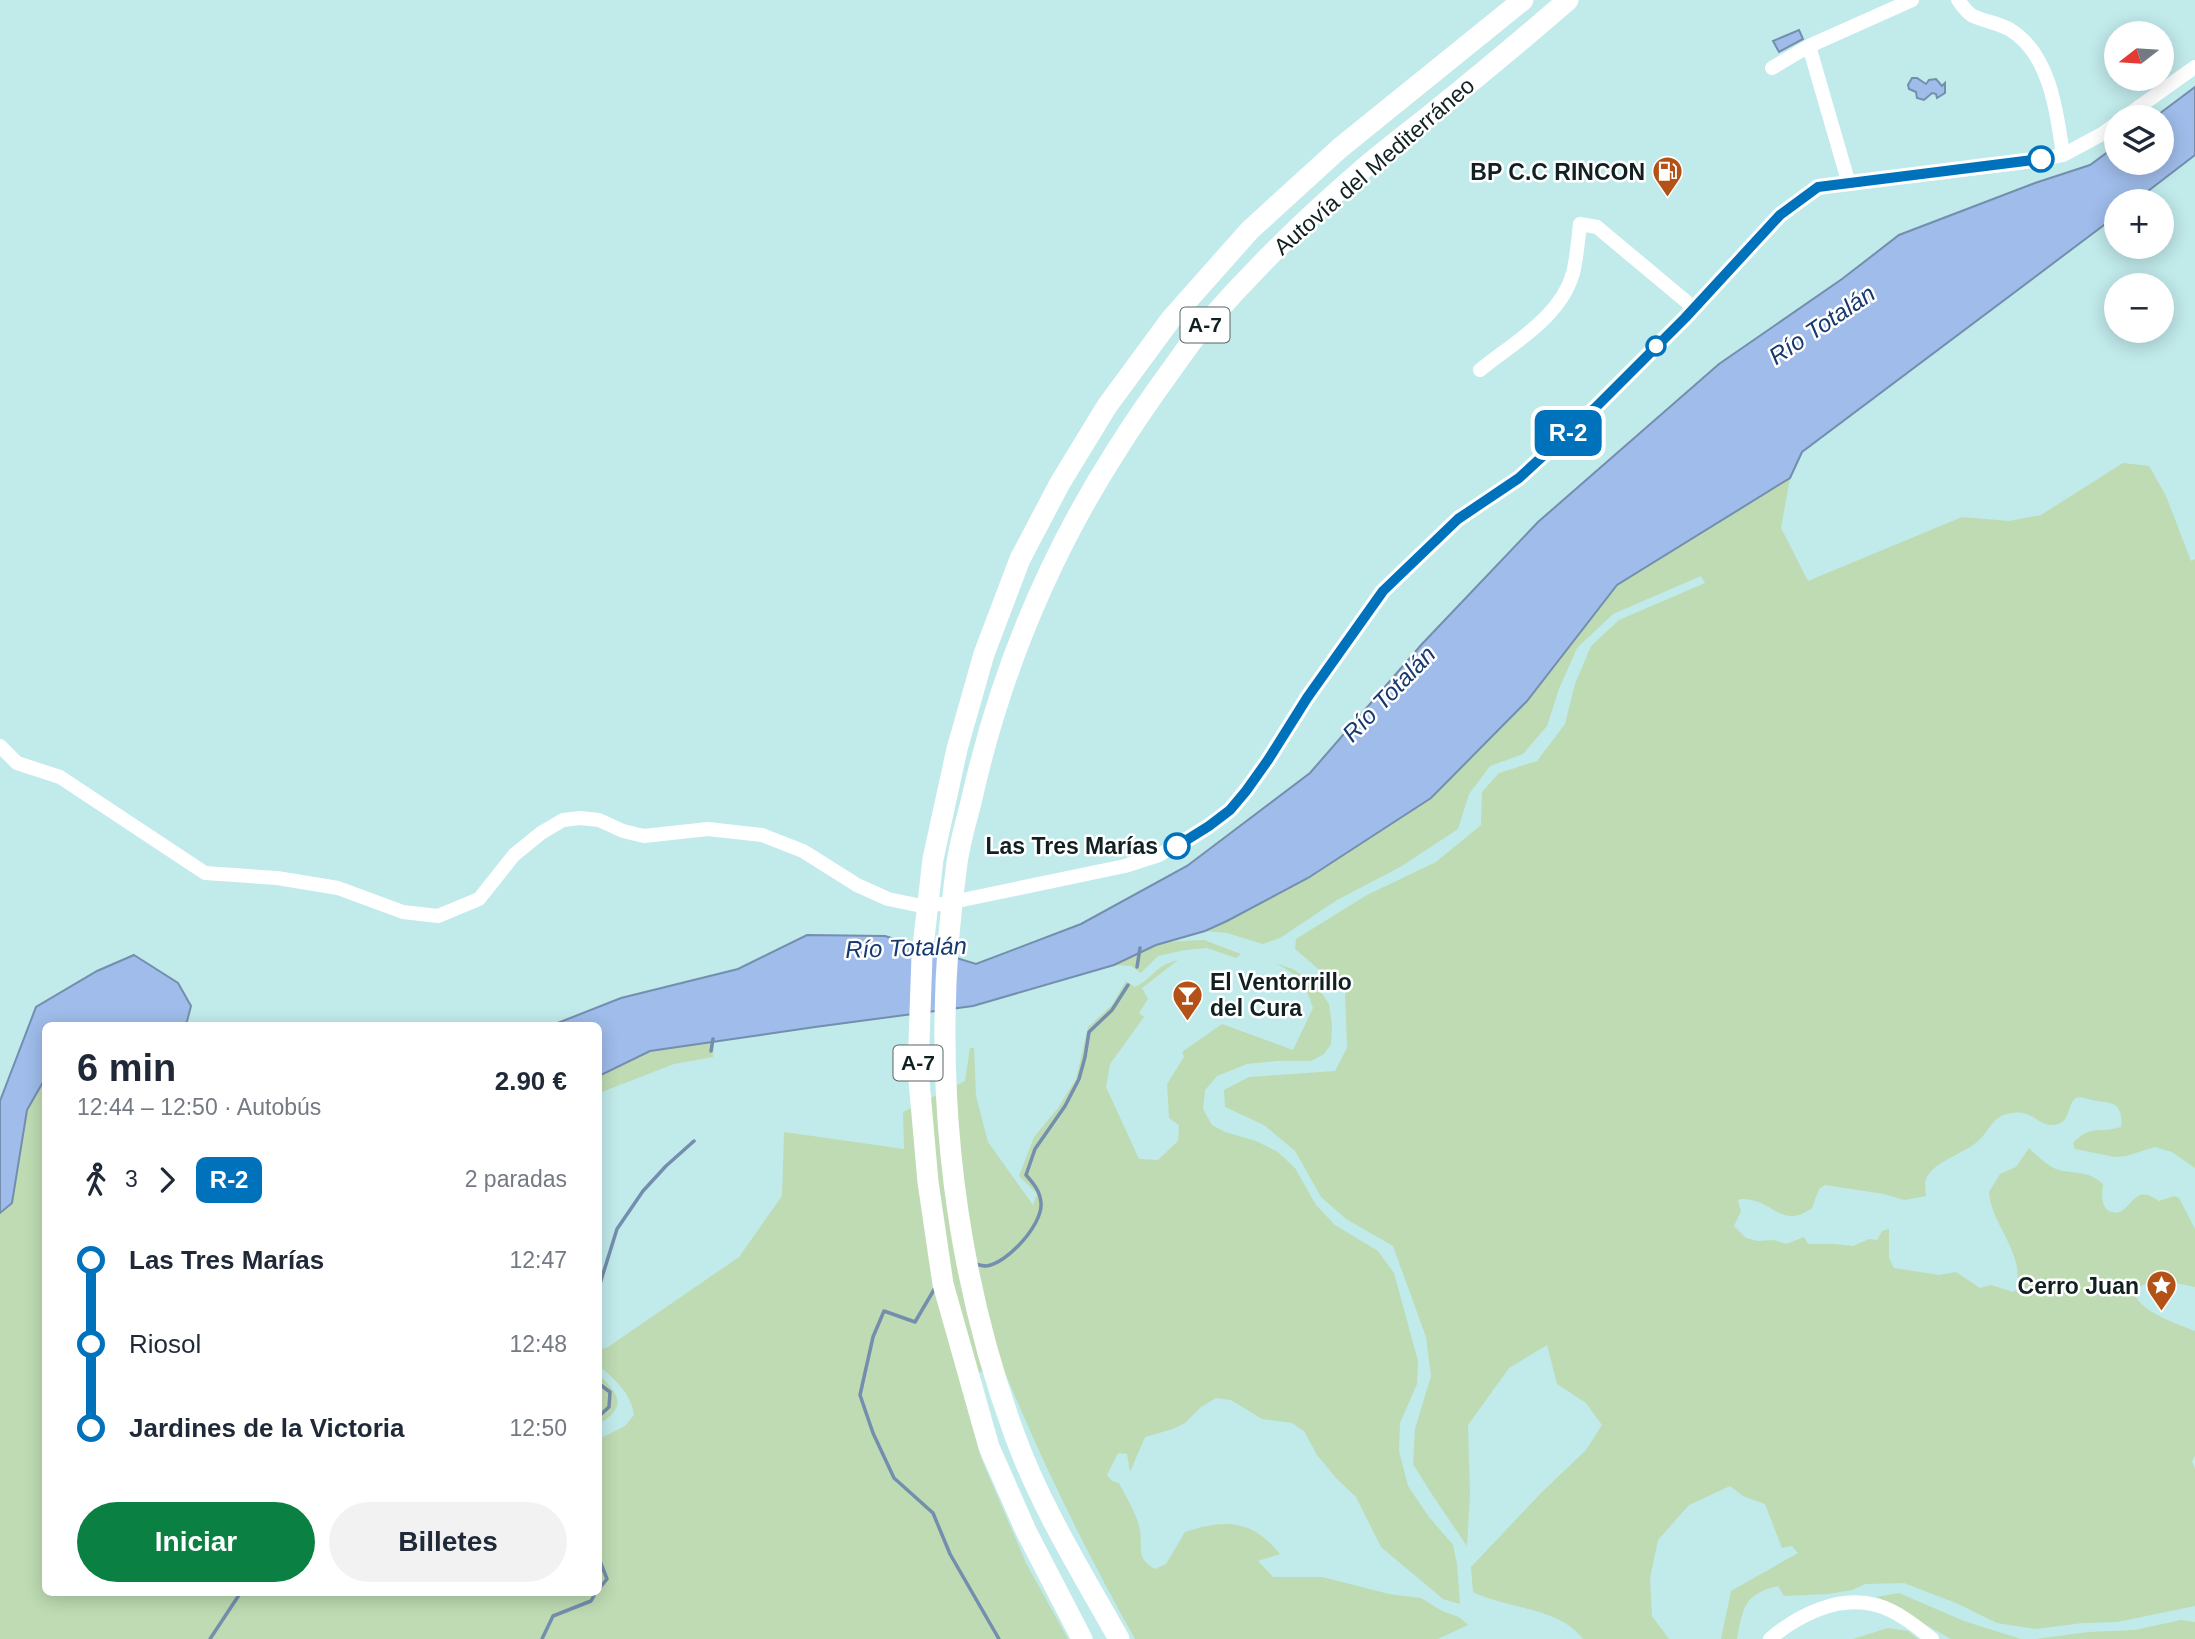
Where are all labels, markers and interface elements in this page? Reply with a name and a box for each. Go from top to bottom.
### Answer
north arrow [2104,21,2174,91]
map controls [2104,21,2174,343]
street label: Autovía del Mediterráneo [1268,72,1480,260]
button: layers [2104,105,2174,175]
unlabelled marker [2028,146,2054,172]
fuel station icon: BP C.C RINCON [1651,155,1685,199]
place label: BP C.C RINCON [1470,159,1645,185]
button: + [2104,189,2174,259]
button: − [2104,273,2174,343]
water label: Río Totalán [1764,279,1880,370]
road number: A-7 [1180,308,1230,342]
unlabelled marker [1646,336,1666,356]
line badge: R-2 [1528,410,1608,456]
text: R-2 [1549,419,1587,446]
water label: Río Totalán [1337,640,1441,747]
place label: Las Tres Marías [985,833,1158,859]
marker: Las Tres Marías [1164,833,1190,859]
water label: Río Totalán [845,932,967,963]
place label: El Ventorrillo del Cura [1210,969,1352,1021]
bar icon: El Ventorrillo del Cura [1170,978,1204,1022]
road number: A-7 [894,1046,942,1080]
text: 6 min [77,1047,176,1089]
text: 2.90 € [495,1066,567,1096]
text: 12:44 – 12:50 · Autobús [77,1094,321,1120]
icon: walk [77,1161,115,1199]
icon: forward [148,1161,186,1199]
text: 3 [125,1166,138,1192]
text: R-2 [210,1166,248,1193]
text: 2 paradas [465,1166,567,1192]
text: Las Tres Marías [129,1245,324,1275]
text: 12:47 [509,1247,567,1273]
place icon: Cerro Juan [2145,1269,2179,1313]
place label: Cerro Juan [2018,1273,2139,1299]
text: Riosol [129,1329,201,1359]
text: 12:48 [509,1331,567,1357]
text: Jardines de la Victoria [129,1413,405,1443]
text: 12:50 [509,1415,567,1441]
button: Iniciar [77,1502,315,1582]
button: Billetes [329,1502,567,1582]

